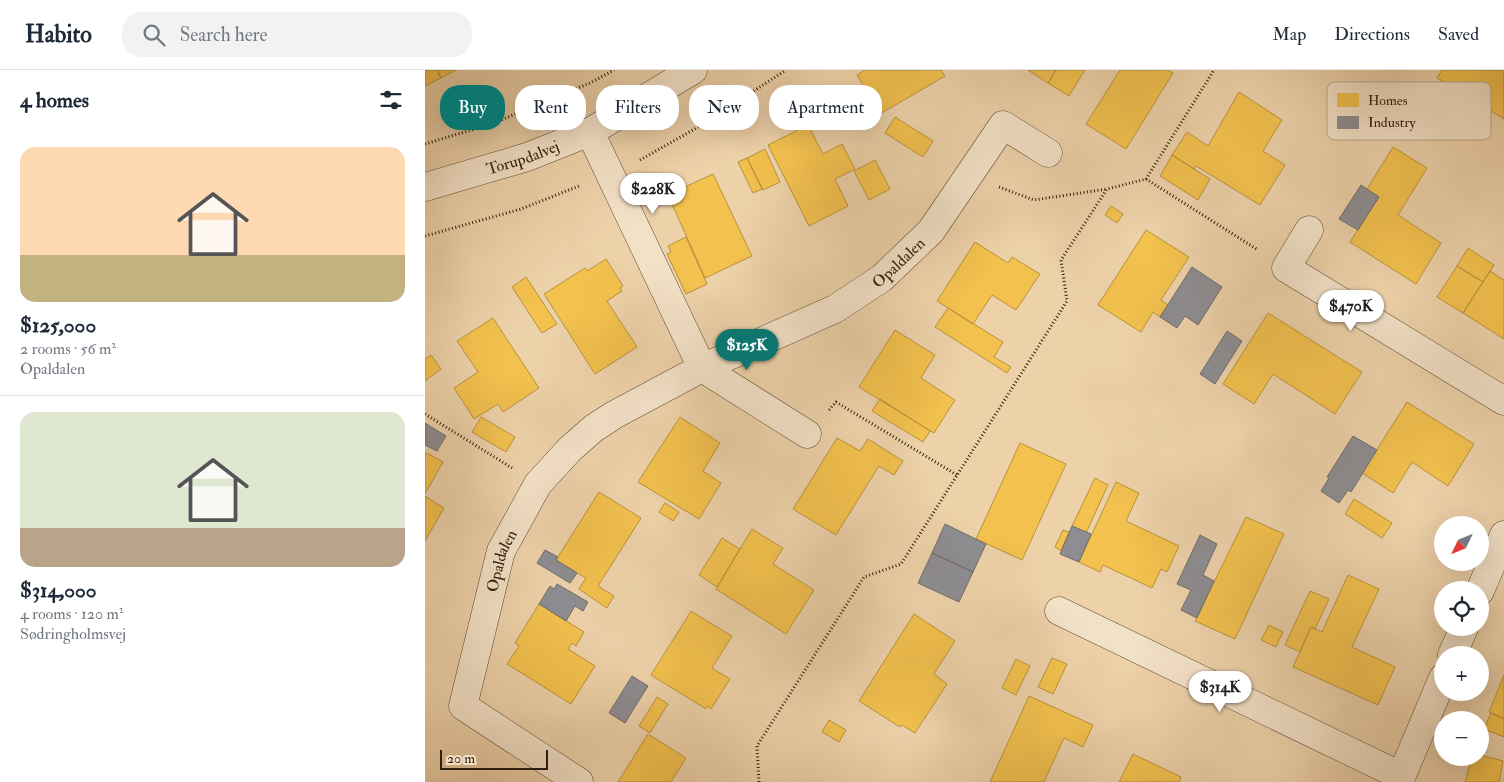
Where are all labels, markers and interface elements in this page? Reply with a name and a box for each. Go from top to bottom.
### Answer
search box [122,12,472,57]
text: Habito [25,19,92,50]
icon: search [140,21,168,49]
text: Search here [180,23,268,47]
text: Map [1273,23,1306,46]
text: Directions [1334,23,1410,46]
text: Saved [1438,23,1479,46]
legend [1327,82,1491,140]
chip: Buy [440,85,505,130]
chip: Rent [515,85,586,130]
chip: Filters [596,85,679,130]
chip: New [689,85,759,130]
chip: Apartment [769,85,882,130]
icon: filters [377,86,405,114]
text: 4 homes [20,87,89,114]
text: Homes [1368,92,1408,109]
text: Industry [1368,114,1417,132]
street label: Torupdalvej [484,136,562,179]
pin: $228K [618,172,688,215]
icon: home [168,179,258,269]
text: $228K [631,179,675,199]
street label: Opaldalen [869,233,929,293]
pin: $470K [1316,290,1386,332]
text: $470K [1329,296,1373,316]
text: $125,000 [20,312,96,339]
pin: $125K [712,328,782,371]
text: $125K [726,335,768,355]
text: 2 rooms · 56 m² [20,339,116,359]
text: Opaldalen [20,359,85,379]
icon: home [168,445,258,535]
north arrow [1434,516,1489,571]
map controls [1434,516,1489,766]
street label: Opaldalen [482,526,522,594]
text: $314,000 [20,577,97,604]
button: locate [1434,581,1489,636]
text: 4 rooms · 120 m² [20,604,123,624]
text: Sødringholmsvej [20,624,126,644]
button: + [1434,646,1489,701]
pin: $314K [1185,670,1255,713]
text: $314K [1200,677,1240,697]
button: − [1434,711,1489,766]
scale bar [440,747,547,770]
text: 20 m [447,750,475,767]

